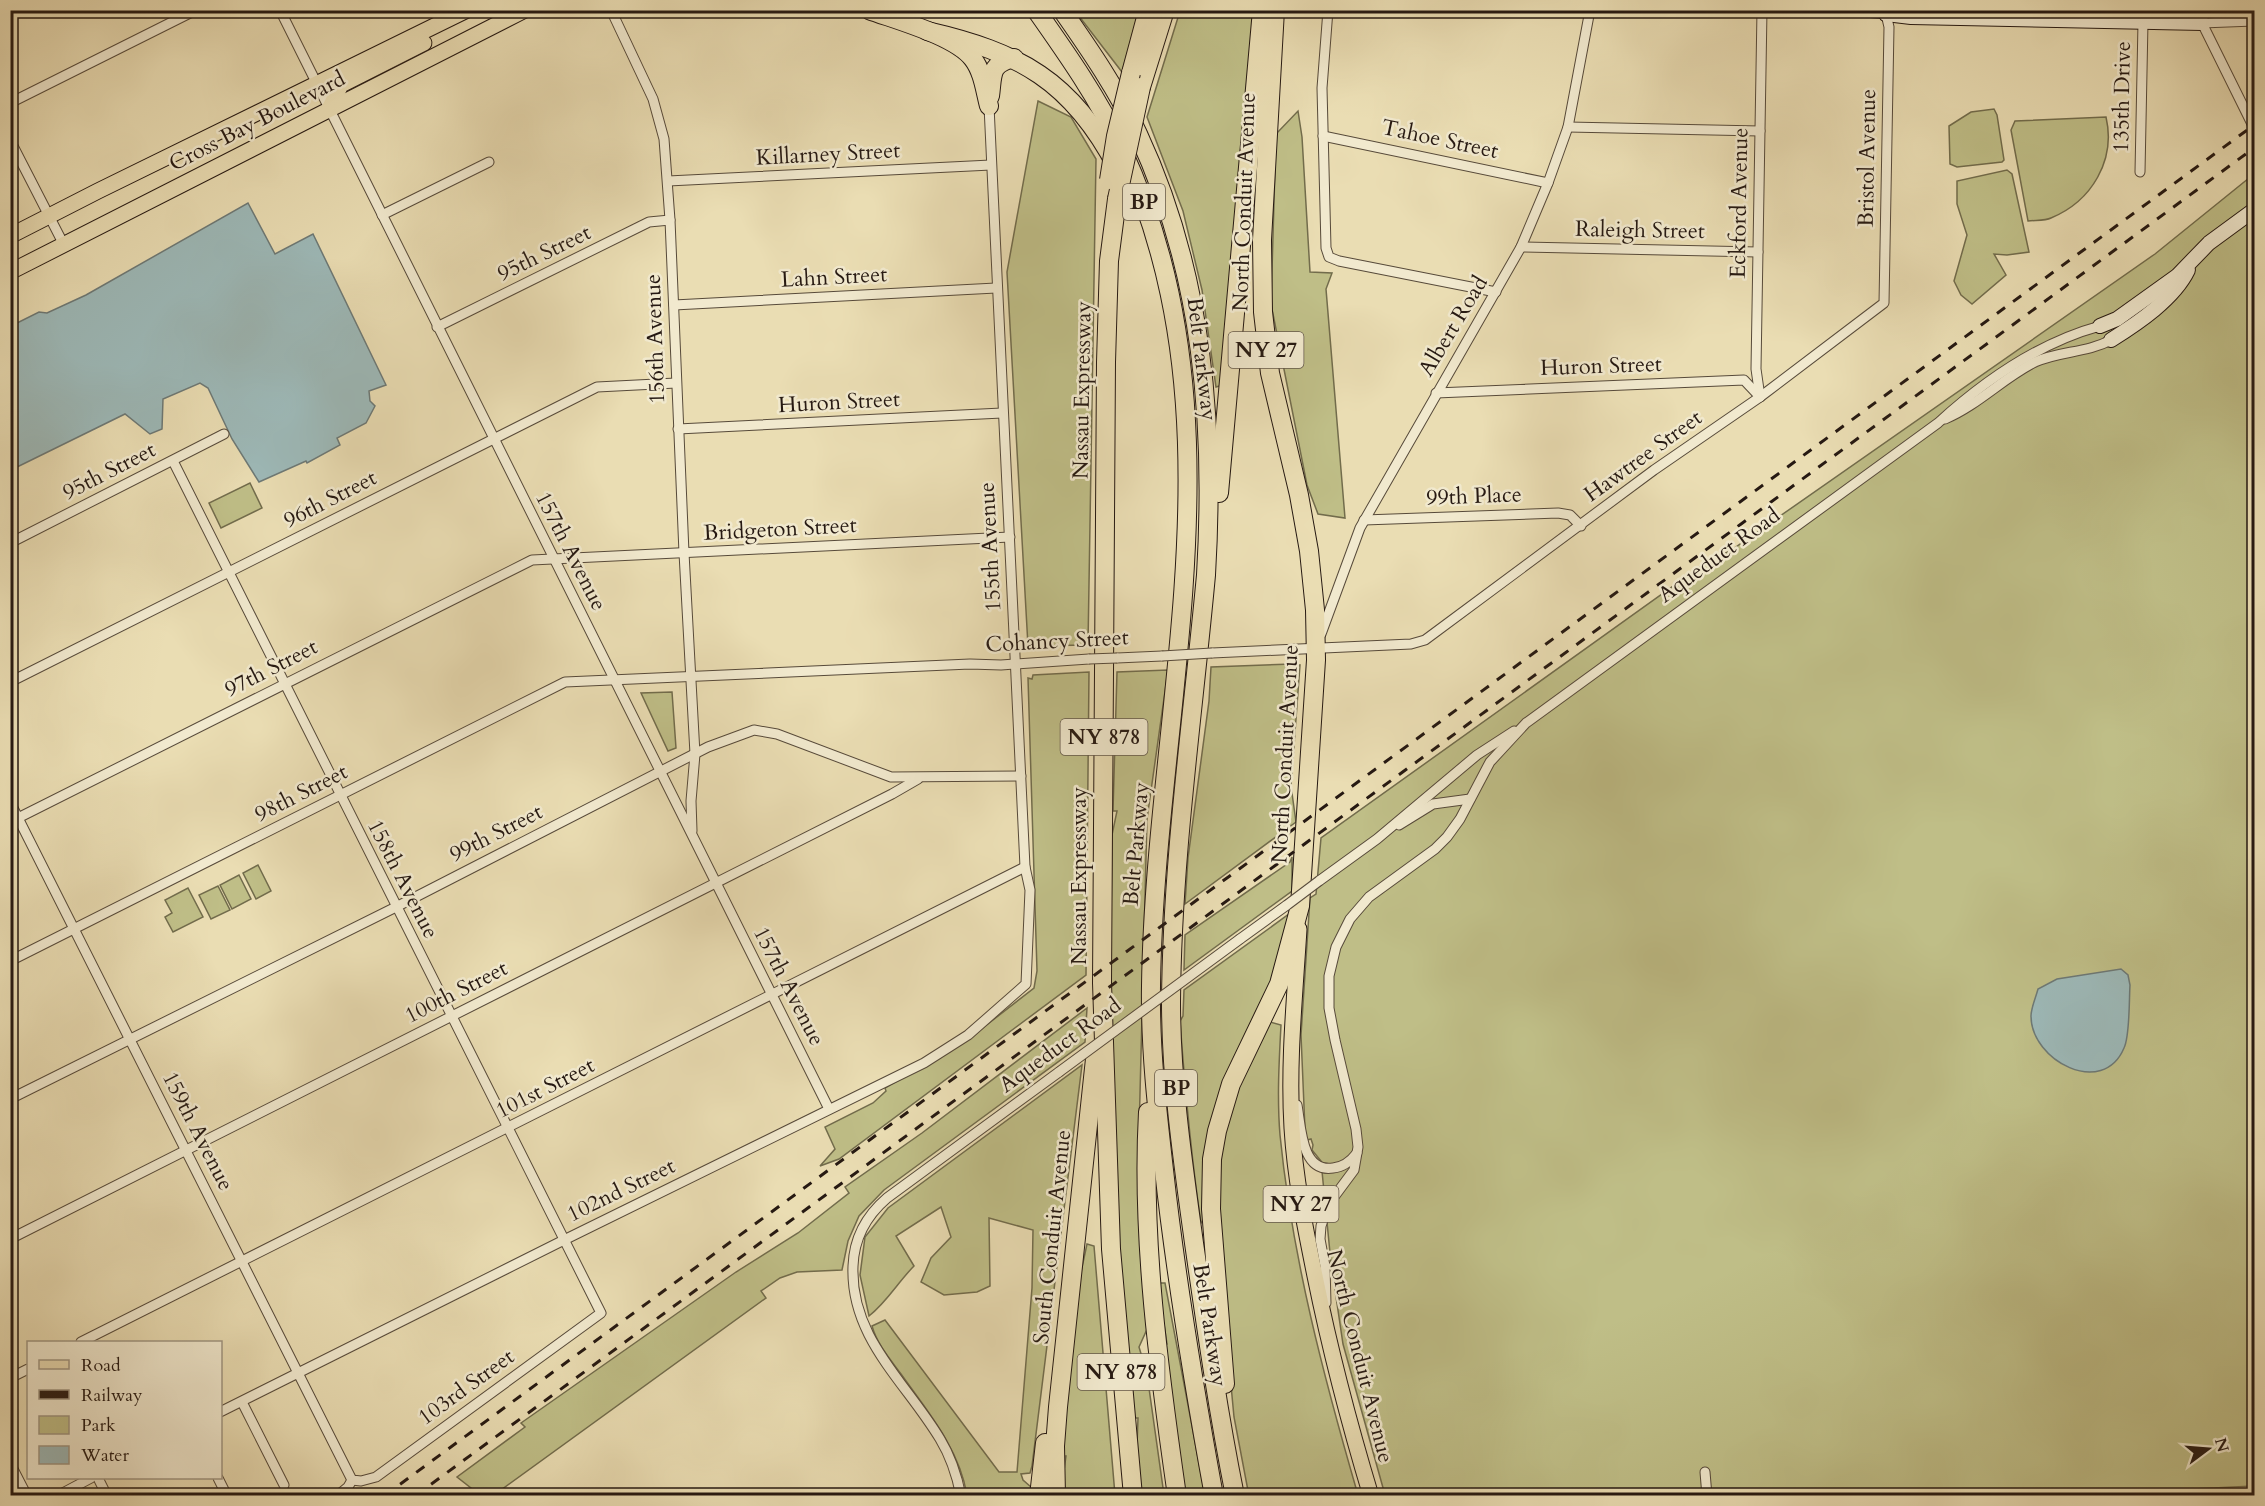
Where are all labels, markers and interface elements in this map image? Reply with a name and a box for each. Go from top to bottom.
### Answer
street label: 135th Drive [2106,41,2138,153]
street label: Cross Bay Boulevard [164,63,351,178]
street label: Bristol Avenue [1851,89,1883,227]
street label: North Conduit Avenue [1225,92,1263,312]
street label: Tahoe Street [1379,112,1501,166]
street label: Eckford Avenue [1723,127,1755,279]
street label: Killarney Street [755,135,901,173]
road number: BP [1123,184,1165,220]
street label: Raleigh Street [1575,214,1705,246]
street label: 95th Street [492,217,596,288]
street label: Lahn Street [780,259,888,295]
street label: Albert Road [1411,270,1495,382]
street label: 156th Avenue [638,273,672,405]
street label: Belt Parkway [1180,295,1225,423]
street label: Nassau Expressway [1065,300,1099,479]
road number: NY 27 [1228,332,1304,368]
street label: Huron Street [1540,349,1662,383]
street label: Huron Street [777,384,901,420]
street label: Hawtree Street [1578,403,1708,509]
street label: 95th Street [57,435,161,507]
street label: 96th Street [278,463,382,535]
street label: 99th Place [1426,479,1522,513]
street label: 155th Avenue [972,481,1008,613]
street label: 157th Avenue [528,486,614,616]
street label: Aqueduct Road [1652,500,1787,610]
street label: Bridgeton Street [703,510,857,548]
street label: Cohancy Street [985,622,1129,660]
street label: 97th Street [219,632,323,704]
street label: North Conduit Avenue [1264,644,1306,864]
road number: NY 878 [1060,719,1148,755]
street label: 98th Street [249,757,353,829]
street label: Belt Parkway [1116,780,1156,907]
street label: Nassau Expressway [1064,787,1094,965]
street label: 99th Street [444,797,548,869]
street label: 158th Avenue [360,814,446,944]
street label: 157th Avenue [746,921,832,1051]
street label: 100th Street [399,953,513,1031]
street label: Aqueduct Road [993,990,1128,1100]
street label: 101st Street [491,1050,599,1126]
street label: 159th Avenue [155,1066,241,1196]
road number: BP [1155,1070,1197,1106]
street label: South Conduit Avenue [1026,1128,1078,1346]
street label: 102nd Street [562,1151,680,1229]
road number: NY 27 [1264,1186,1338,1222]
street label: North Conduit Avenue [1319,1246,1401,1466]
street label: Belt Parkway [1185,1261,1235,1389]
legend [27,1341,222,1479]
street label: 103rd Street [412,1342,520,1432]
text: Road [81,1353,121,1378]
road number: NY 878 [1078,1354,1164,1390]
text: Railway [81,1383,143,1408]
text: Park [81,1413,116,1438]
north arrow [2178,1419,2238,1479]
text: N [2209,1435,2234,1455]
text: Water [80,1443,130,1468]

